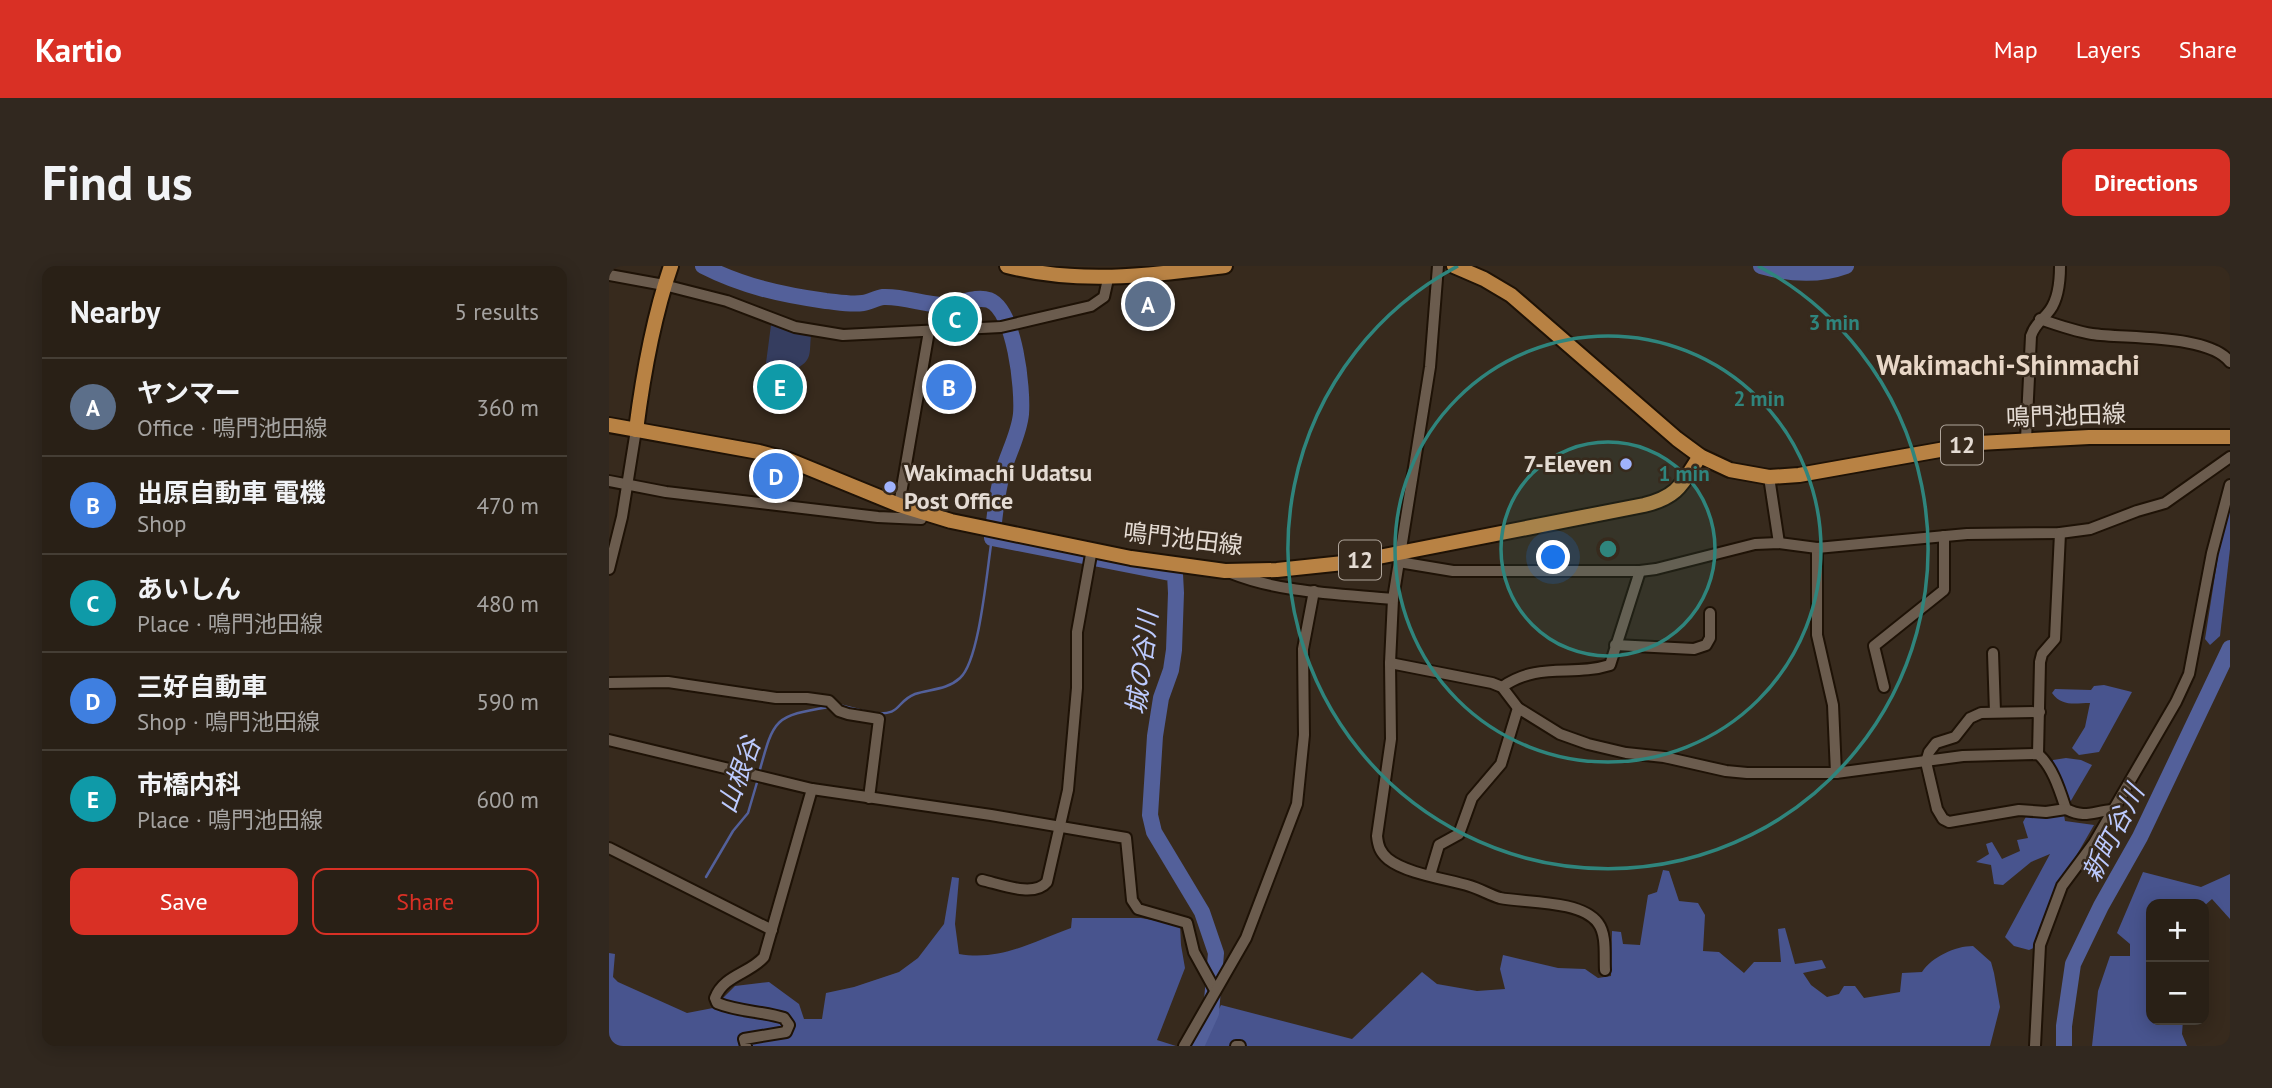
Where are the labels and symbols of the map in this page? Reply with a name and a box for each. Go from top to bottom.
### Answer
pin: A [1125,278,1171,330]
pin: C [932,293,978,345]
text: 3 min [1808,309,1860,336]
district label: Wakimachi-Shinmachi [1876,346,2140,383]
pin: E [757,361,803,413]
pin: B [926,361,972,413]
text: 2 min [1733,385,1785,412]
street label: 鳴門池田線 [2005,398,2126,433]
road number: 12 [1941,426,1983,464]
place label: 7-Eleven [1523,448,1612,479]
pin: D [753,450,799,502]
marker: 7-Eleven [1618,456,1634,472]
place label: Wakimachi Udatsu Post Office [904,457,1092,516]
text: 1 min [1658,460,1710,487]
marker: Wakimachi Udatsu Post Office [882,479,898,495]
street label: 鳴門池田線 [1122,516,1245,561]
centre of rings [1596,537,1620,561]
road number: 12 [1339,540,1381,580]
your location [1536,540,1570,574]
water label: 城の谷川 [1119,606,1165,717]
water label: 山根谷 [710,731,768,817]
water label: 新町谷川 [2074,776,2152,887]

